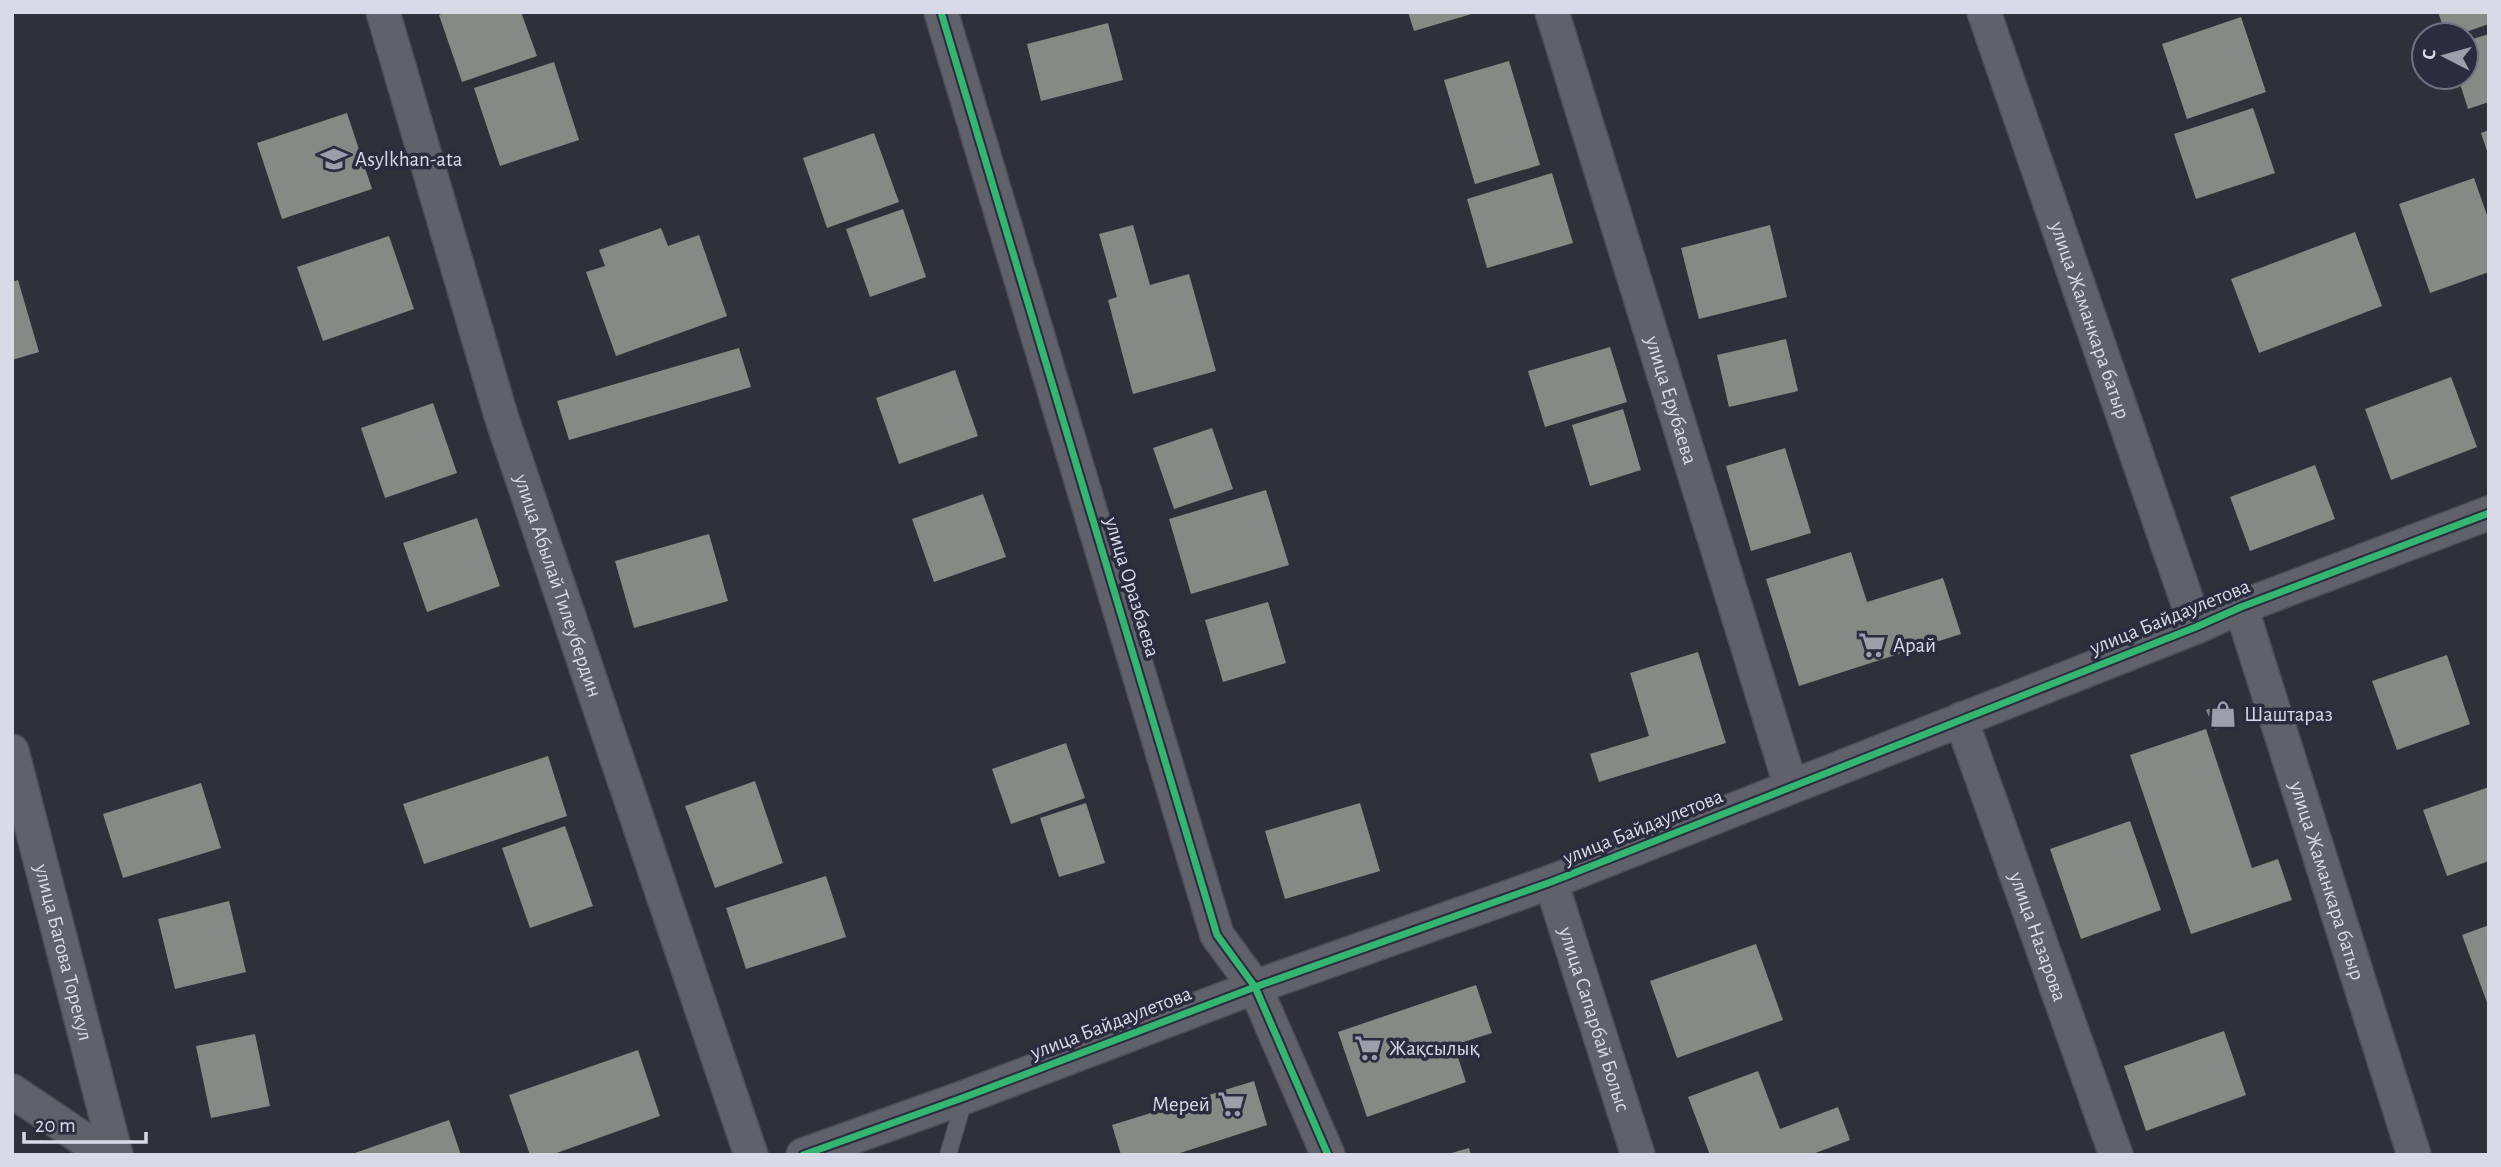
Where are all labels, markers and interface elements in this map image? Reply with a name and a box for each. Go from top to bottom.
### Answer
north arrow [2410,21,2480,91]
text: С [2420,48,2440,61]
school or university icon: Asylkhan-ata [319,144,349,174]
place label: Asylkhan-ata [355,149,463,170]
street label: улица Жаманкара батыр [2046,218,2134,421]
street label: улица Ерубаева [1642,332,1701,467]
street label: улица Абылай Тилеубердин [511,471,606,700]
street label: улица Оразбаева [1100,513,1163,660]
street label: улица Байдаулетова [2086,575,2253,659]
supermarket icon: Арай [1857,630,1887,660]
place label: Арай [1893,635,1936,656]
shop icon: Шаштараз [2208,699,2238,729]
place label: Шаштараз [2244,704,2333,725]
street label: улица Жаманкара батыр [2286,778,2369,983]
street label: улица Байдаулетова [1559,785,1726,869]
street label: улица Багова Торекул [31,861,97,1043]
street label: улица Назарова [2005,868,2071,1004]
street label: улица Cапарбай Болыс [1555,923,1634,1114]
street label: улица Байдаулетова [1027,982,1195,1064]
supermarket icon: Жақсылық [1353,1033,1383,1063]
place label: Жақсылық [1389,1038,1480,1059]
supermarket icon: Мерей [1216,1089,1246,1119]
place label: Мерей [1152,1094,1210,1115]
scale bar [24,1100,147,1144]
text: 20 m [35,1115,76,1136]

